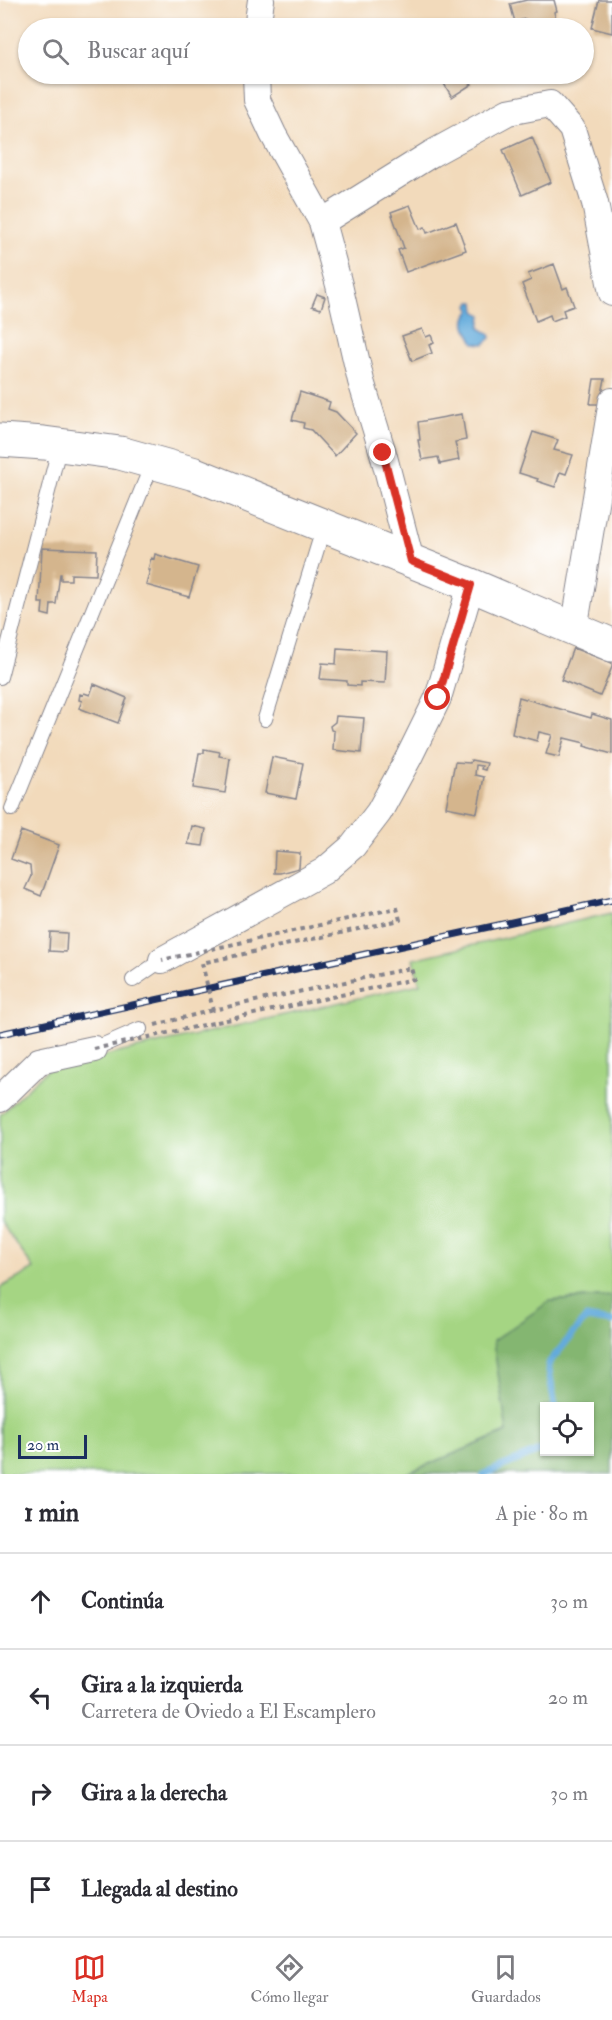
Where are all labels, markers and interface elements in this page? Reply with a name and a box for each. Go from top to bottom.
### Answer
search box [18,18,594,84]
icon: search [39,35,72,68]
text: Buscar aquí [87,37,189,65]
route end [369,439,395,465]
route start [424,684,450,710]
map controls [540,1402,594,1456]
button: locate [540,1402,594,1456]
scale bar [18,1432,87,1460]
text: 20 m [27,1435,59,1455]
text: 1 min [24,1497,79,1529]
text: A pie · 80 m [496,1501,588,1526]
icon: ahead [24,1585,57,1618]
text: Continúa [81,1587,164,1615]
text: 30 m [550,1589,588,1614]
text: Gira a la izquierda [81,1671,242,1699]
icon: left [24,1681,57,1714]
text: 20 m [548,1685,588,1710]
text: Carretera de Oviedo a El Escamplero [81,1699,376,1724]
icon: right [24,1777,57,1810]
text: Gira a la derecha [81,1779,227,1807]
text: 30 m [550,1781,588,1806]
icon: arrive [24,1873,57,1906]
text: Llegada al destino [81,1875,238,1903]
tab: Mapa [71,1951,108,2007]
tab: Cómo llegar [250,1951,329,2007]
tab: Guardados [471,1951,541,2007]

